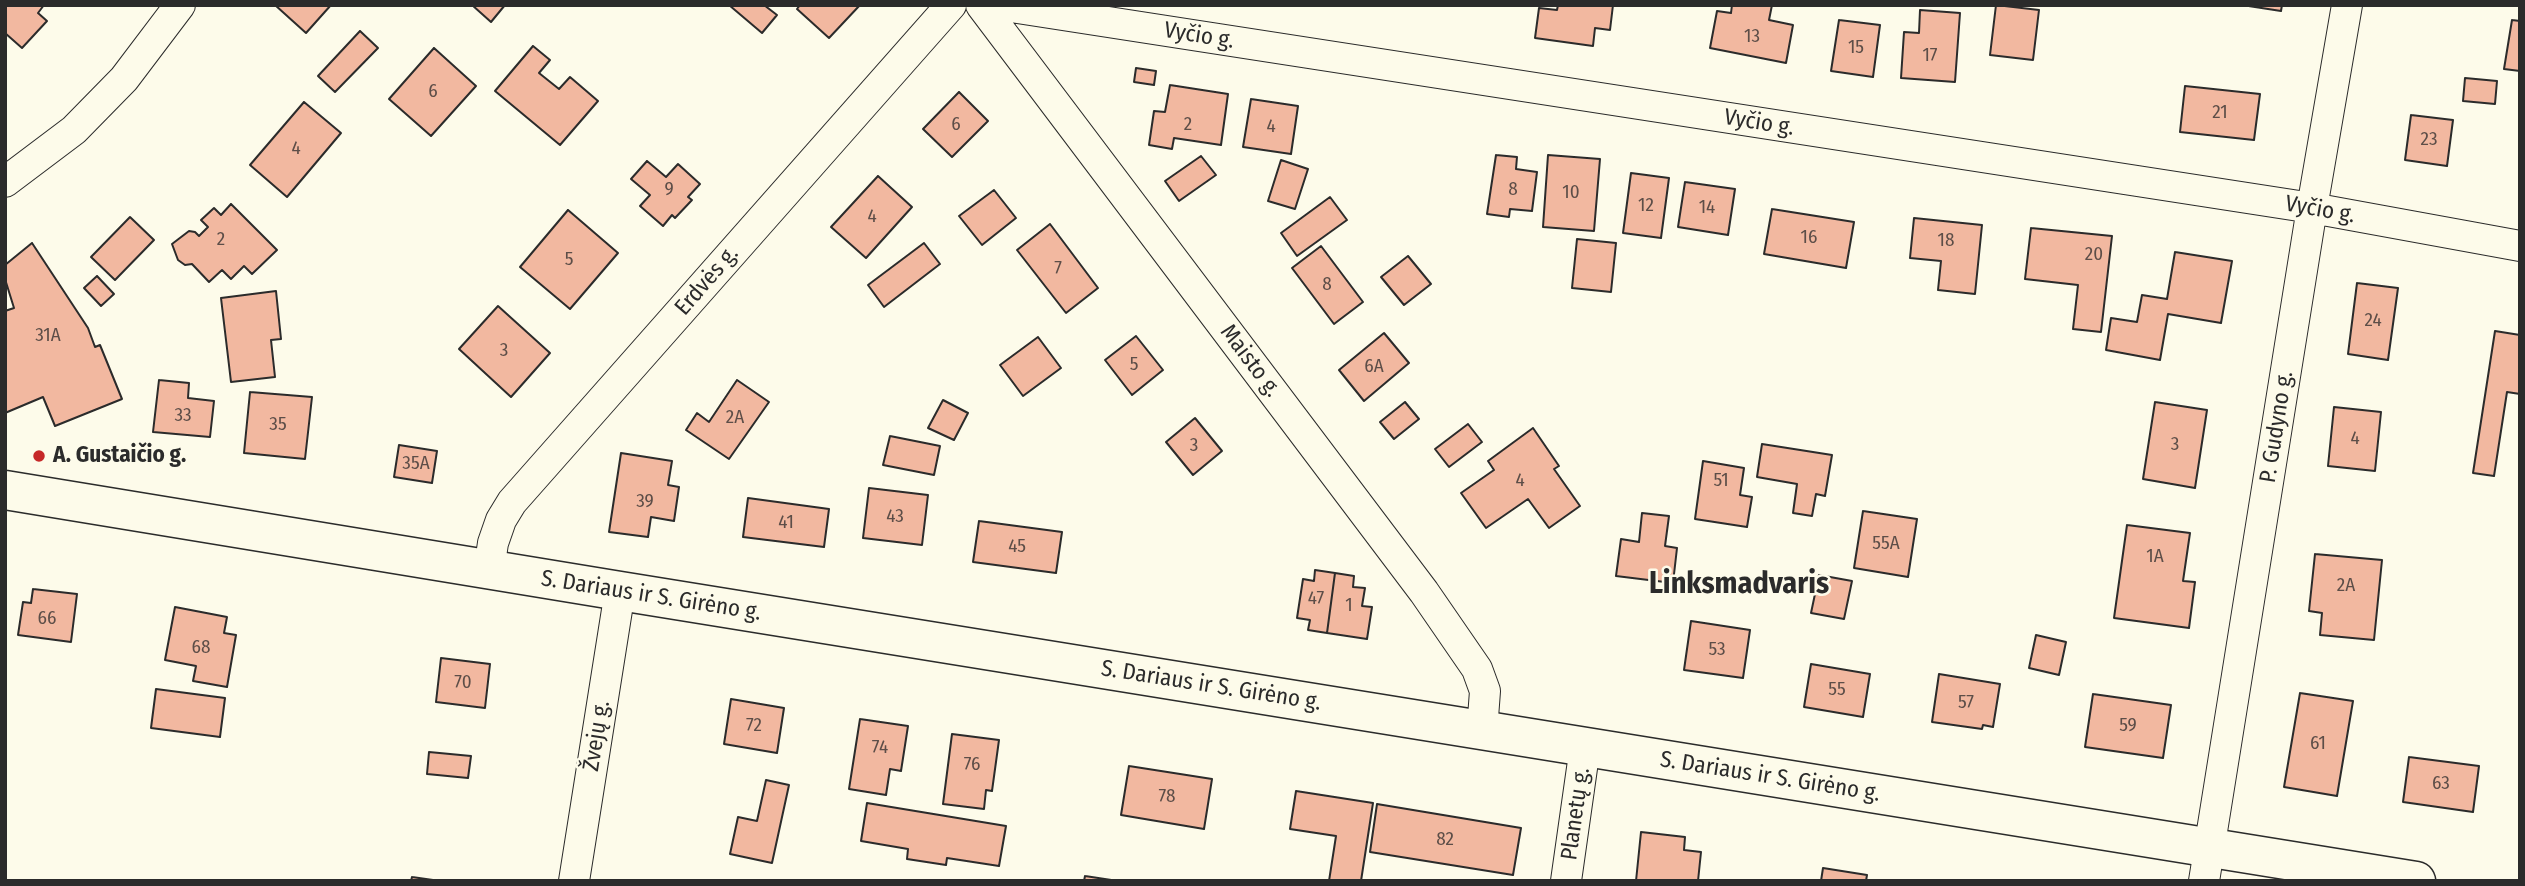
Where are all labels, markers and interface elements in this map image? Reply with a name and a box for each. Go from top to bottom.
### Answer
street label: Vyčio g. [1162,17,1236,55]
house number: 13 [1744,26,1760,48]
house number: 15 [1848,37,1864,59]
house number: 17 [1922,45,1938,67]
house number: 6 [428,81,438,103]
house number: 21 [2212,102,2228,124]
street label: Vyčio g. [1722,104,1796,142]
house number: 6 [951,114,961,136]
house number: 2 [1184,114,1192,136]
house number: 4 [1266,116,1276,138]
house number: 23 [2421,129,2437,151]
house number: 4 [291,138,301,160]
house number: 9 [664,179,674,201]
house number: 8 [1508,179,1518,201]
house number: 10 [1562,182,1580,204]
street label: Vyčio g. [2283,190,2357,230]
house number: 12 [1638,195,1654,217]
house number: 14 [1699,197,1715,219]
house number: 4 [867,206,877,228]
house number: 16 [1801,227,1817,249]
house number: 2 [217,229,225,251]
house number: 18 [1938,230,1954,252]
street label: Erdvės g. [669,241,745,321]
house number: 20 [2085,244,2103,266]
house number: 5 [565,249,573,271]
house number: 7 [1054,258,1062,280]
house number: 8 [1322,274,1332,296]
house number: 24 [2364,310,2382,332]
street label: Maisto g. [1214,319,1286,403]
house number: 31A [35,325,61,347]
house number: 3 [500,340,508,362]
house number: 5 [1130,354,1138,376]
house number: 6A [1364,356,1384,378]
street label: P. Gudyno g. [2255,369,2299,485]
house number: 33 [174,405,192,427]
house number: 2A [726,407,744,429]
house number: 35 [269,414,287,436]
house number: 4 [2350,428,2360,450]
house number: 3 [2171,434,2179,456]
house number: 3 [1190,435,1198,457]
place label: A. Gustaičio g. [53,442,186,470]
marker: A. Gustaičio g. [31,448,47,464]
house number: 35A [402,453,430,475]
house number: 4 [1515,470,1525,492]
house number: 51 [1713,470,1729,492]
house number: 39 [636,491,654,513]
house number: 43 [886,506,904,528]
house number: 41 [778,512,794,534]
house number: 55A [1872,533,1900,555]
house number: 45 [1008,536,1026,558]
house number: 1A [2146,546,2164,568]
street label: S. Dariaus ir S. Girėno g. [539,565,763,627]
district label: Linksmadvaris [1649,567,1829,603]
house number: 2A [2337,575,2355,597]
house number: 47 [1308,588,1324,610]
house number: 1 [1345,595,1353,617]
house number: 66 [38,608,56,630]
house number: 68 [192,637,210,659]
house number: 53 [1708,639,1726,661]
street label: S. Dariaus ir S. Girėno g. [1099,655,1323,717]
house number: 70 [454,672,472,694]
house number: 55 [1828,679,1846,701]
house number: 57 [1958,692,1974,714]
street label: Žvejų g. [578,699,616,773]
house number: 72 [746,715,762,737]
house number: 59 [2119,715,2137,737]
house number: 61 [2310,733,2326,755]
house number: 74 [872,737,888,759]
street label: S. Dariaus ir S. Girėno g. [1658,746,1882,808]
house number: 76 [964,754,980,776]
street label: Planetų g. [1556,766,1596,862]
house number: 63 [2432,773,2450,795]
house number: 78 [1159,786,1175,808]
house number: 82 [1436,829,1454,851]

